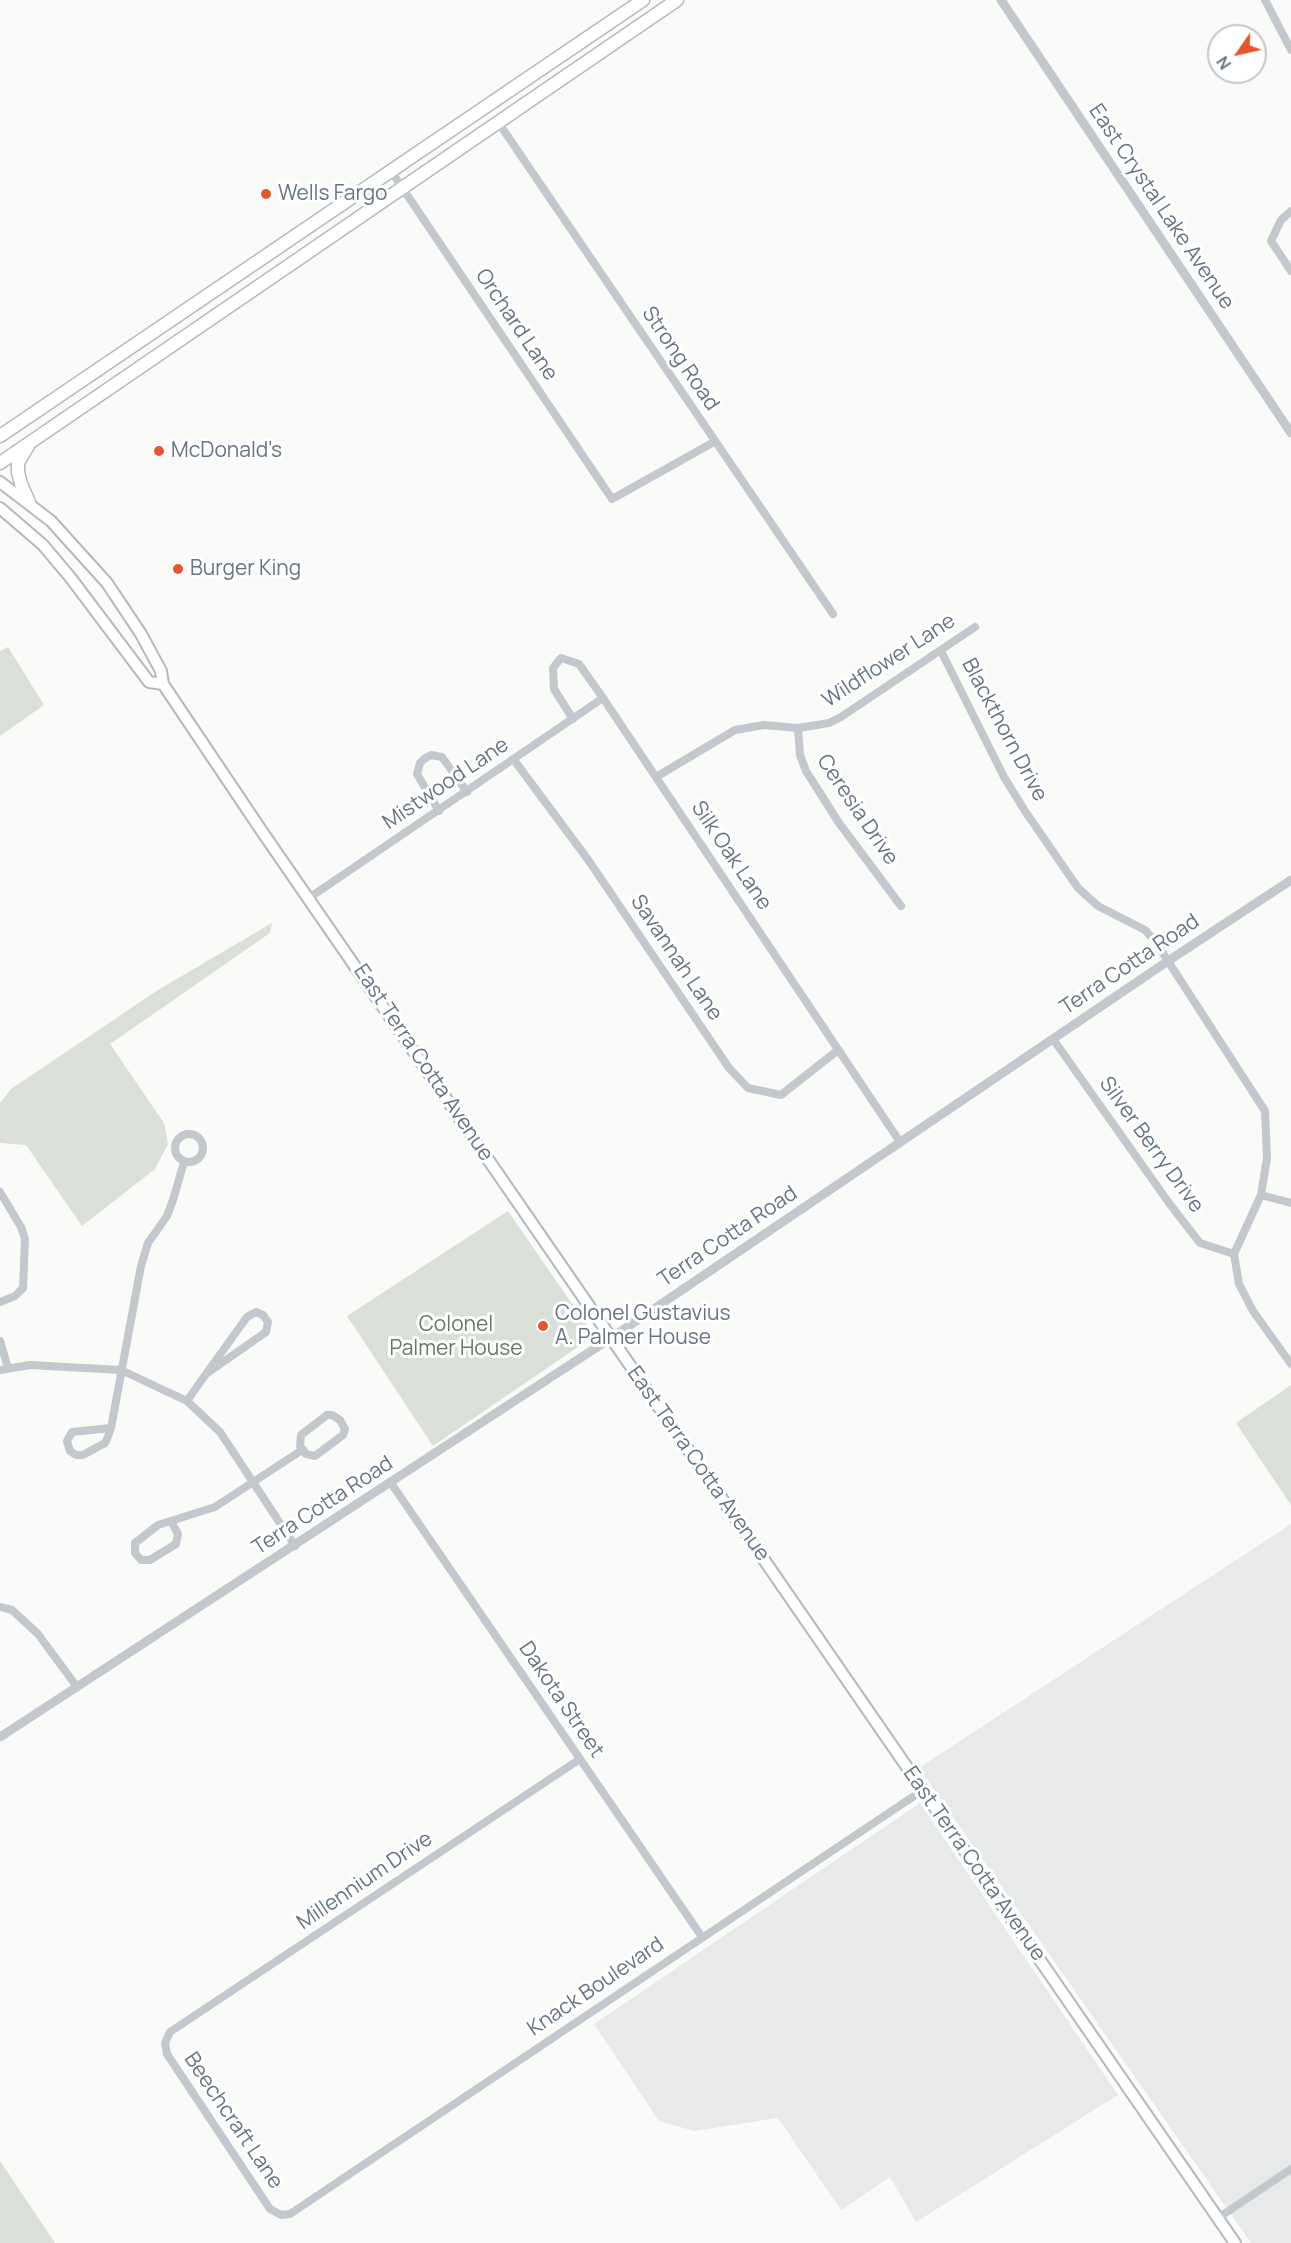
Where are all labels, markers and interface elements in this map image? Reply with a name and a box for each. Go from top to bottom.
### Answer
north arrow [1207,24,1267,84]
text: N [1211,52,1236,74]
street label: East Crystal Lake Avenue [1083,100,1239,314]
place label: Wells Fargo [278,181,388,207]
marker: Wells Fargo [259,187,273,201]
street label: Orchard Lane [469,264,563,386]
street label: Strong Road [636,302,724,416]
place label: McDonald's [171,438,282,464]
marker: McDonald's [152,444,166,458]
place label: Burger King [190,556,301,582]
marker: Burger King [171,562,185,576]
street label: Wildflower Lane [818,609,960,713]
street label: Blackthorn Drive [956,654,1052,806]
street label: Mistwood Lane [378,733,514,835]
street label: Ceresia Drive [811,750,903,870]
street label: Silk Oak Lane [685,797,777,915]
street label: Savannah Lane [625,890,727,1026]
street label: Terra Cotta Road [1056,909,1204,1021]
street label: East Terra Cotta Avenue [348,960,498,1166]
street label: Silver Berry Drive [1093,1072,1209,1218]
street label: Terra Cotta Road [654,1181,802,1293]
place label: Colonel Gustavius A. Palmer House [555,1301,731,1351]
park label: Colonel Palmer House [389,1312,523,1362]
marker: Colonel Gustavius A. Palmer House [536,1319,550,1333]
street label: East Terra Cotta Avenue [621,1362,775,1566]
street label: Terra Cotta Road [248,1451,398,1561]
street label: Dakota Street [513,1637,609,1763]
street label: East Terra Cotta Avenue [897,1762,1051,1966]
street label: Millennium Drive [293,1826,437,1936]
street label: Knack Boulevard [523,1932,669,2042]
street label: Beechcraft Lane [178,2048,288,2194]

